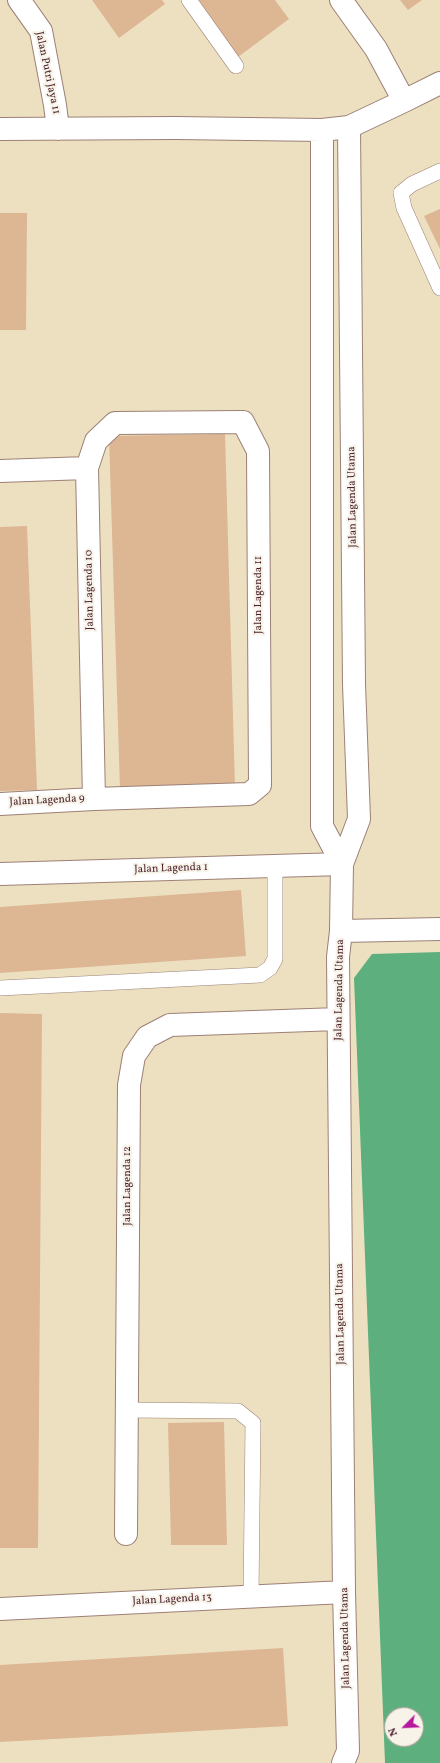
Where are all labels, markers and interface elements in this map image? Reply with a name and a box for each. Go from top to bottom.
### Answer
street label: Jalan Putri Jaya 11 [32,30,62,116]
street label: Jalan Lagenda Utama [346,446,360,548]
street label: Jalan Lagenda 10 [83,550,97,630]
street label: Jalan Lagenda 11 [252,556,266,634]
street label: Jalan Lagenda 9 [9,792,85,810]
street label: Jalan Lagenda 1 [134,861,208,877]
street label: Jalan Lagenda Utama [333,939,347,1041]
street label: Jalan Lagenda 12 [121,1146,135,1226]
street label: Jalan Lagenda Utama [334,1263,348,1365]
street label: Jalan Lagenda Utama [339,1587,353,1689]
street label: Jalan Lagenda 13 [132,1591,212,1609]
north arrow [384,1707,424,1747]
text: N [385,1725,402,1738]

